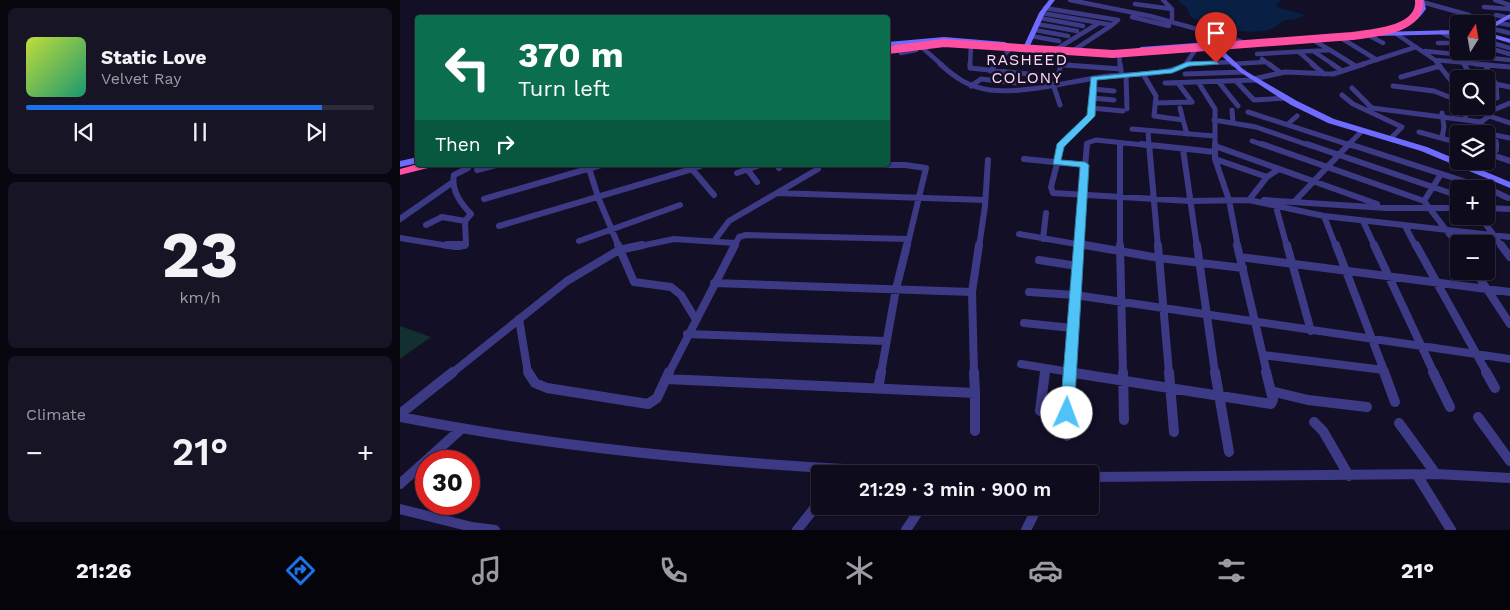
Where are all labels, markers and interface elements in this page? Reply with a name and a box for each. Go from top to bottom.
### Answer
pin [1195,12,1237,63]
north arrow [1450,15,1495,60]
map controls [1450,15,1495,280]
icon: arrive [1202,19,1230,47]
text: 370 m [518,34,624,76]
icon: left [435,35,500,100]
text: Static Love [101,46,206,69]
district label: RASHEED COLONY [986,50,1068,87]
text: Velvet Ray [101,69,181,88]
button: search [1450,70,1495,115]
text: Turn left [518,76,610,101]
icon: previous [70,118,98,146]
icon: pause [186,118,214,146]
icon: next [302,118,330,146]
button: layers [1450,125,1495,170]
icon: right [491,130,519,158]
text: Then [435,133,481,156]
button: + [1450,180,1495,225]
text: 23 [161,217,239,293]
button: − [1450,235,1495,280]
text: km/h [179,288,221,307]
position arrow [1040,386,1092,438]
text: Climate [26,405,86,424]
text: 21° [172,430,228,474]
text: − [26,436,43,469]
text: + [357,436,374,469]
speed limit sign: 30 [415,450,480,515]
text: 21:29 · 3 min · 900 m [859,478,1051,501]
icon: directions [283,553,318,588]
icon: music [469,553,504,588]
icon: phone [656,553,691,588]
icon: climate [842,553,877,588]
icon: car [1028,553,1063,588]
icon: filters [1214,553,1249,588]
text: 21:26 [76,558,132,583]
text: 21° [1401,558,1434,583]

